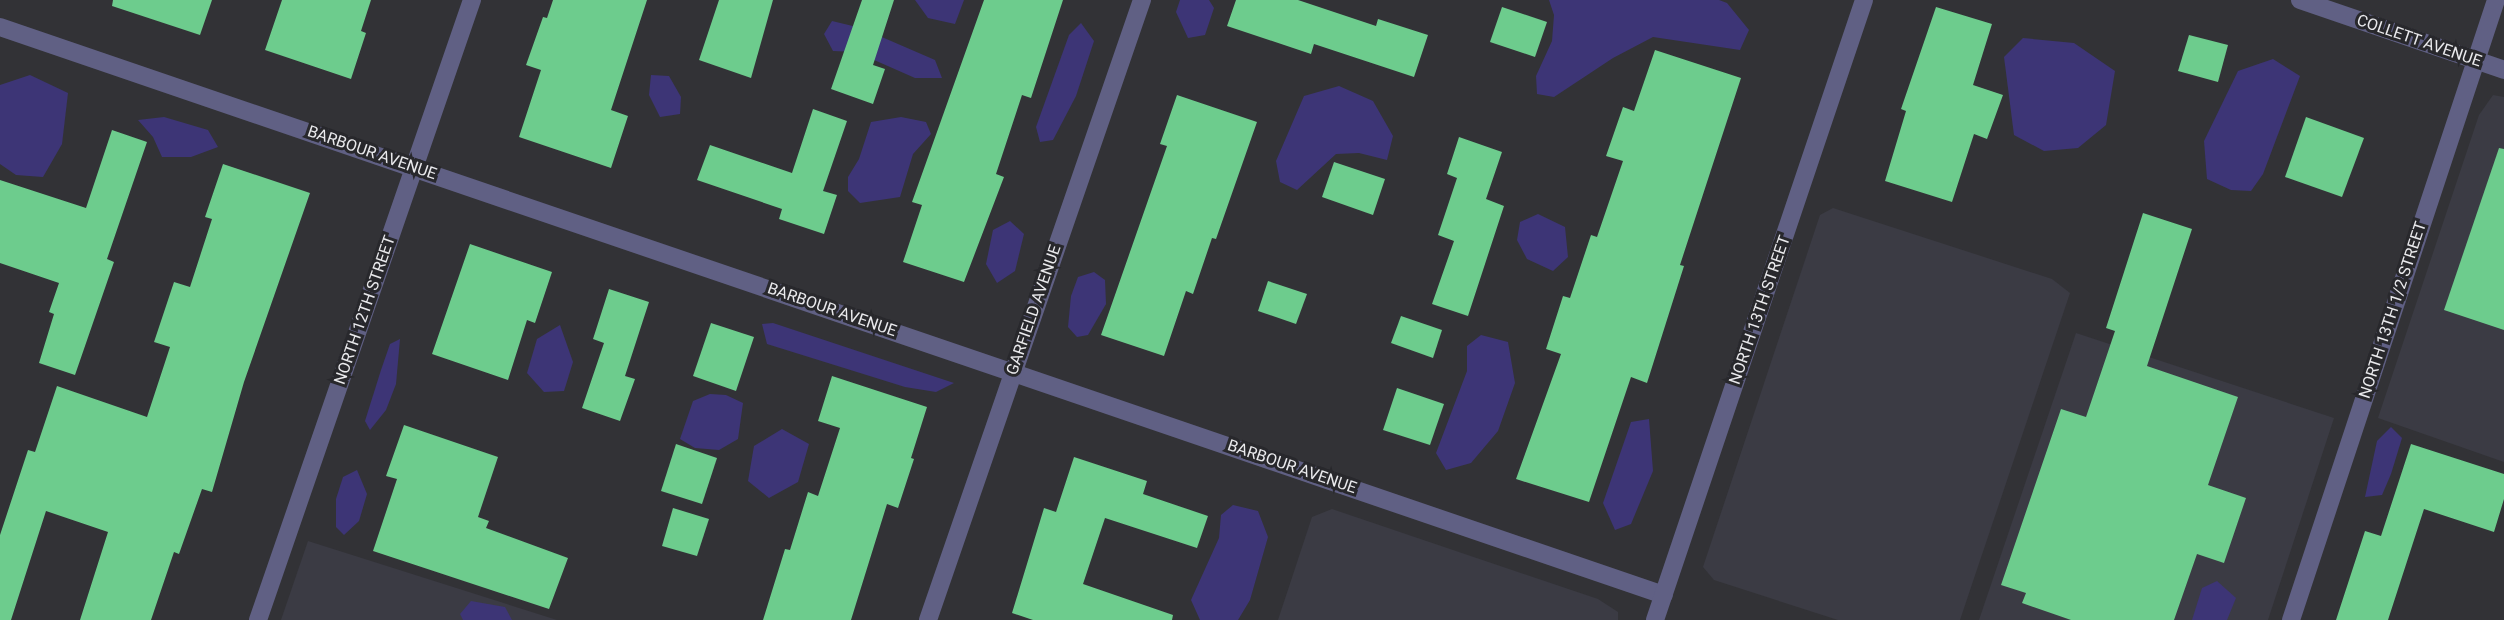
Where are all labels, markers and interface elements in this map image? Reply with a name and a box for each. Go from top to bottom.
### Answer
street label: COLLETT AVENUE [2354,11,2484,71]
street label: BARBOUR AVENUE [305,122,439,184]
street label: NORTH 13TH 1/2 STREET [2355,219,2431,401]
street label: NORTH 12TH STREET [330,233,400,387]
street label: NORTH 13TH STREET [1725,233,1795,387]
street label: GARFIELD AVENUE [1003,242,1065,378]
street label: BARBOUR AVENUE [765,279,899,341]
street label: BARBOUR AVENUE [1225,436,1359,498]

